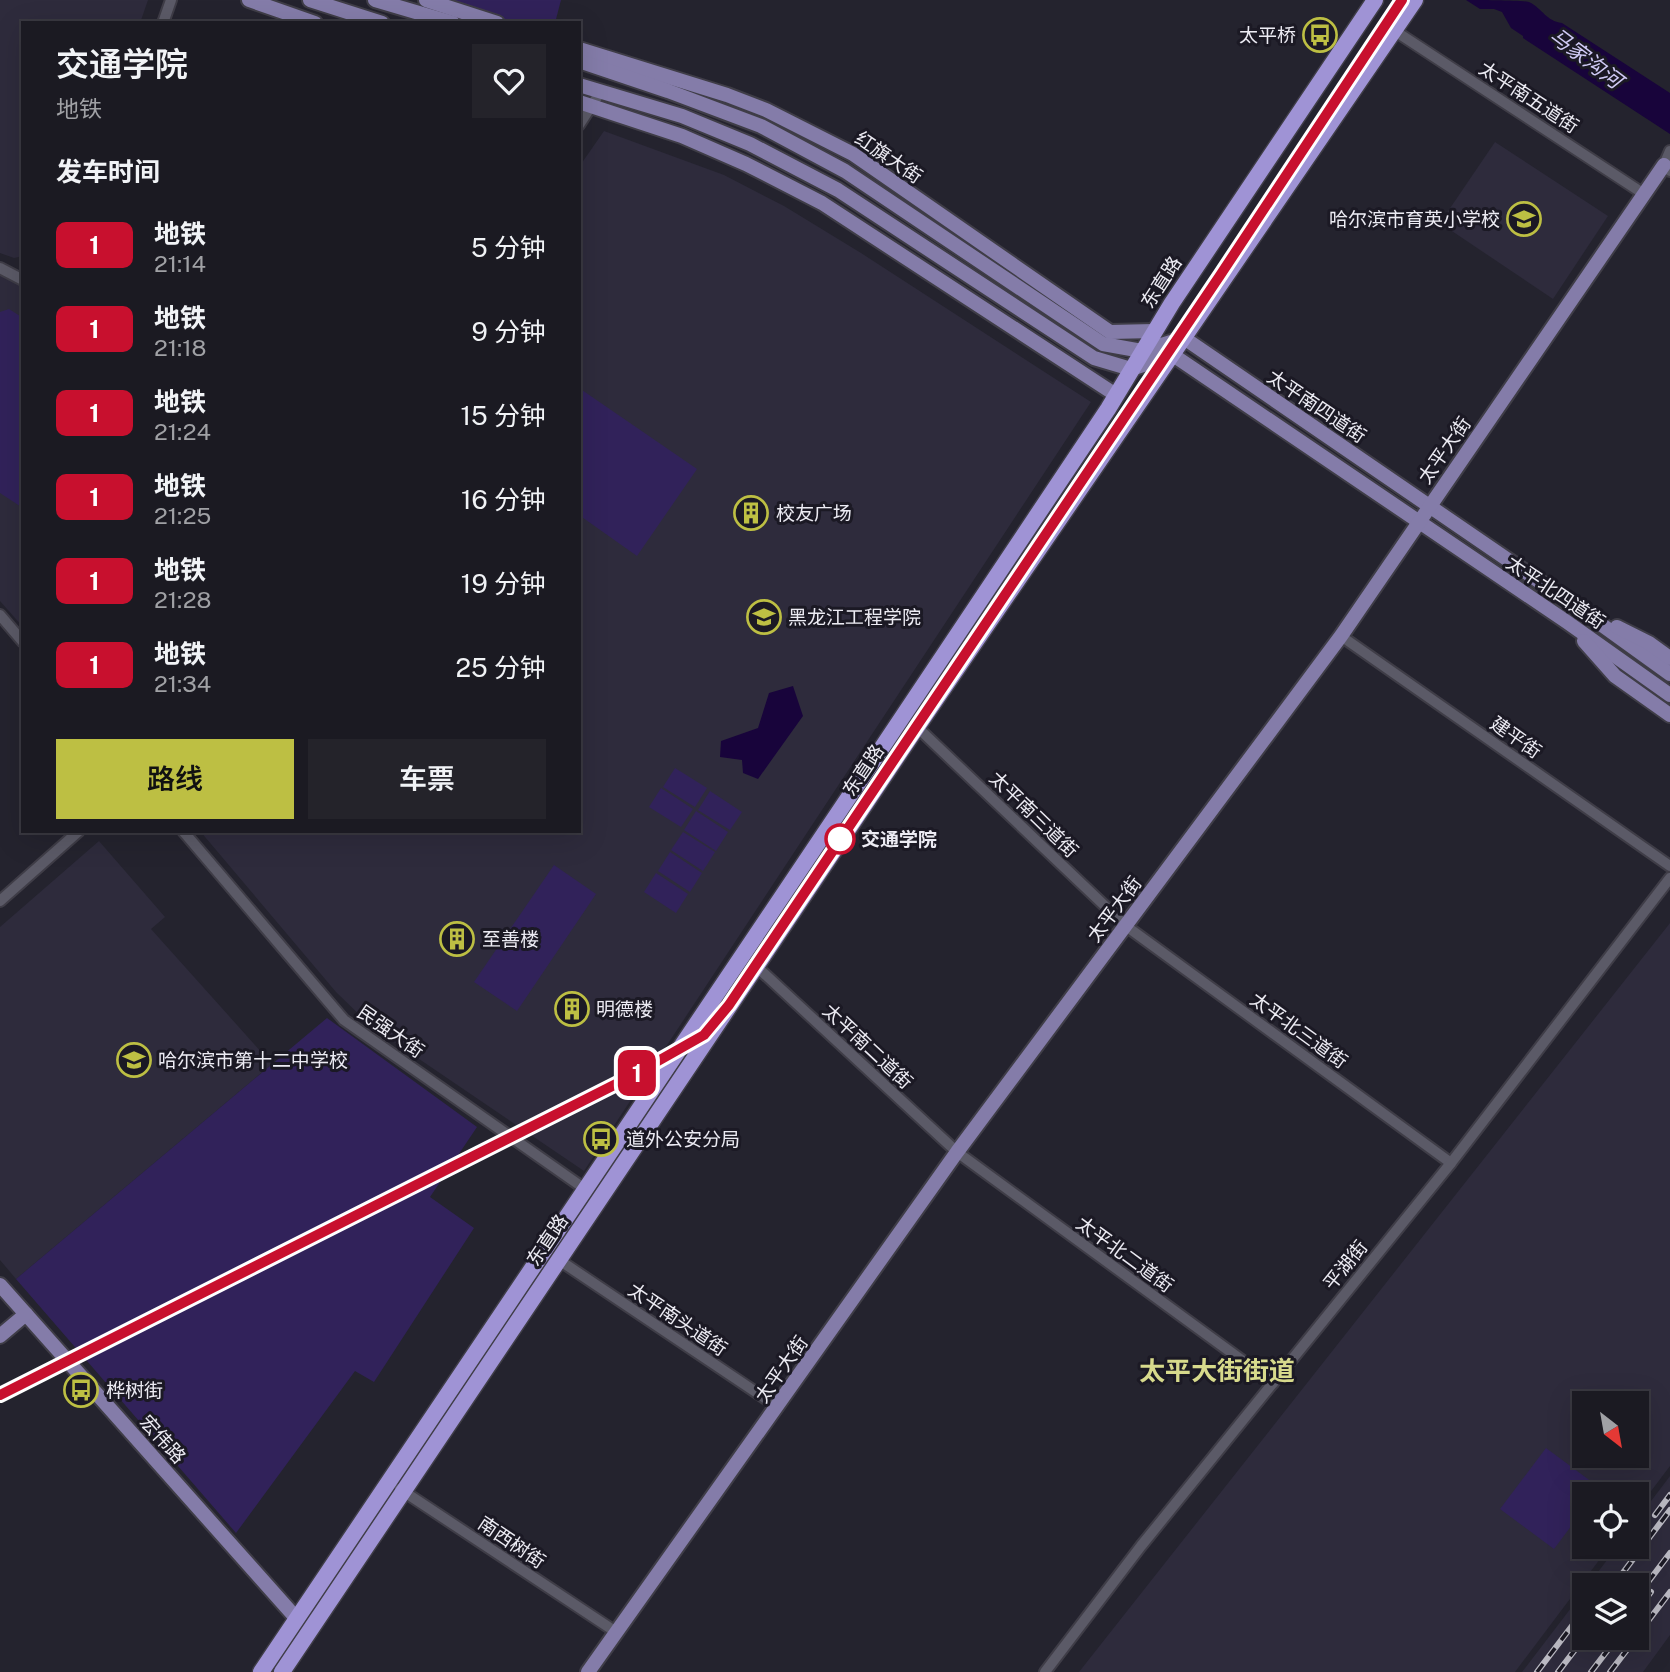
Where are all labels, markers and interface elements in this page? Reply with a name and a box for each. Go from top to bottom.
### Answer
bus stop icon: 太平桥 [1301,16,1339,54]
water label: 马家沟河 [1545,23,1630,96]
place label: 太平桥 [1239,24,1296,46]
button: heart [472,44,546,118]
text: 交通学院 [56,45,188,83]
street label: 太平南五道街 [1475,57,1583,137]
text: 地铁 [56,95,102,122]
street label: 红旗大街 [851,127,927,187]
text: 发车时间 [56,156,160,187]
school or university icon: 哈尔滨市育英小学校 [1505,200,1543,238]
place label: 哈尔滨市育英小学校 [1329,208,1500,230]
text: 地铁 [154,218,206,249]
text: 1 [89,231,100,259]
text: 5 分钟 [471,232,546,263]
text: 21:14 [154,250,206,277]
street label: 东直路 [1136,252,1186,312]
text: 地铁 [154,302,206,333]
text: 1 [89,315,100,343]
text: 9 分钟 [471,316,546,347]
text: 21:18 [154,334,207,361]
street label: 太平南四道街 [1264,365,1370,447]
text: 地铁 [154,386,206,417]
text: 1 [89,399,100,427]
text: 15 分钟 [460,400,546,431]
street label: 太平大街 [1413,413,1475,487]
text: 21:24 [154,418,211,445]
text: 地铁 [154,470,206,501]
text: 1 [89,483,100,511]
text: 16 分钟 [461,484,546,515]
building icon: 校友广场 [732,494,770,532]
text: 21:25 [154,502,211,529]
place label: 校友广场 [776,502,852,524]
street label: 太平北四道街 [1503,551,1609,633]
text: 地铁 [154,554,206,585]
text: 1 [89,567,100,595]
text: 19 分钟 [461,568,546,599]
text: 21:28 [154,586,211,613]
school or university icon: 黑龙江工程学院 [745,598,783,636]
place label: 黑龙江工程学院 [788,606,921,628]
text: 地铁 [154,638,206,669]
text: 1 [89,651,100,679]
text: 25 分钟 [456,652,546,683]
text: 21:34 [154,670,211,697]
street label: 建平街 [1486,712,1546,762]
button: 路线 [56,739,294,819]
button: 车票 [308,739,546,819]
street label: 东直路 [838,740,888,800]
street label: 太平南三道街 [985,766,1083,862]
marker: 交通学院 [825,824,855,854]
place label: 交通学院 [861,828,937,850]
street label: 太平大街 [1082,872,1146,946]
building icon: 至善楼 [438,920,476,958]
place label: 至善楼 [482,928,539,950]
street label: 太平北三道街 [1246,988,1352,1072]
building icon: 明德楼 [553,990,591,1028]
place label: 明德楼 [596,998,653,1020]
street label: 太平南二道街 [819,999,917,1093]
street label: 民强大街 [354,1000,428,1062]
school or university icon: 哈尔滨市第十二中学校 [115,1041,153,1079]
place label: 哈尔滨市第十二中学校 [158,1049,348,1071]
line badge: 1 [614,1050,660,1096]
text: 1 [632,1059,642,1087]
bus stop icon: 道外公安分局 [582,1120,620,1158]
place label: 道外公安分局 [626,1128,740,1150]
street label: 东直路 [522,1210,572,1270]
street label: 太平北二道街 [1072,1212,1178,1296]
street label: 平湖街 [1319,1236,1371,1294]
street label: 太平南头道街 [625,1278,731,1360]
street label: 太平大街 [750,1332,812,1406]
district label: 太平大街街道 [1139,1355,1295,1386]
bus stop icon: 桦树街 [62,1371,100,1409]
place label: 桦树街 [106,1379,163,1401]
north arrow [1572,1391,1648,1468]
map controls [1572,1391,1649,1650]
street label: 宏伟路 [136,1410,190,1468]
button: locate [1572,1482,1649,1559]
street label: 南西树街 [474,1512,550,1572]
button: layers [1572,1573,1649,1650]

